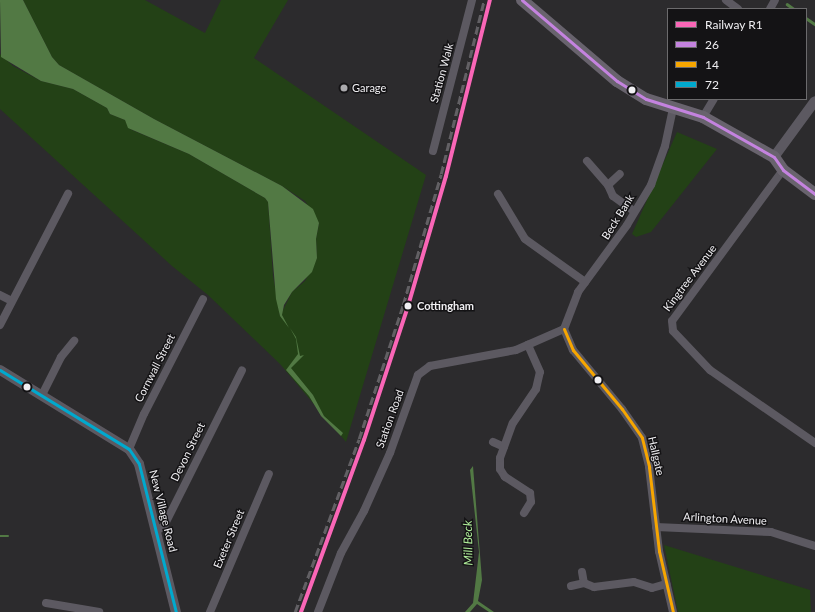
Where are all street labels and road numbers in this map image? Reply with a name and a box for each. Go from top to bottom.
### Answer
street label: Station Walk [428,42,456,104]
street label: Beck Bank [599,192,637,242]
street label: Kingtree Avenue [661,242,719,314]
street label: Cornwall Street [132,332,178,404]
street label: Station Road [373,388,407,450]
street label: Devon Street [168,421,208,483]
street label: Hallgate [645,435,667,477]
street label: New Village Road [146,468,180,554]
street label: Exeter Street [211,507,247,571]
street label: Arlington Avenue [683,510,767,528]

